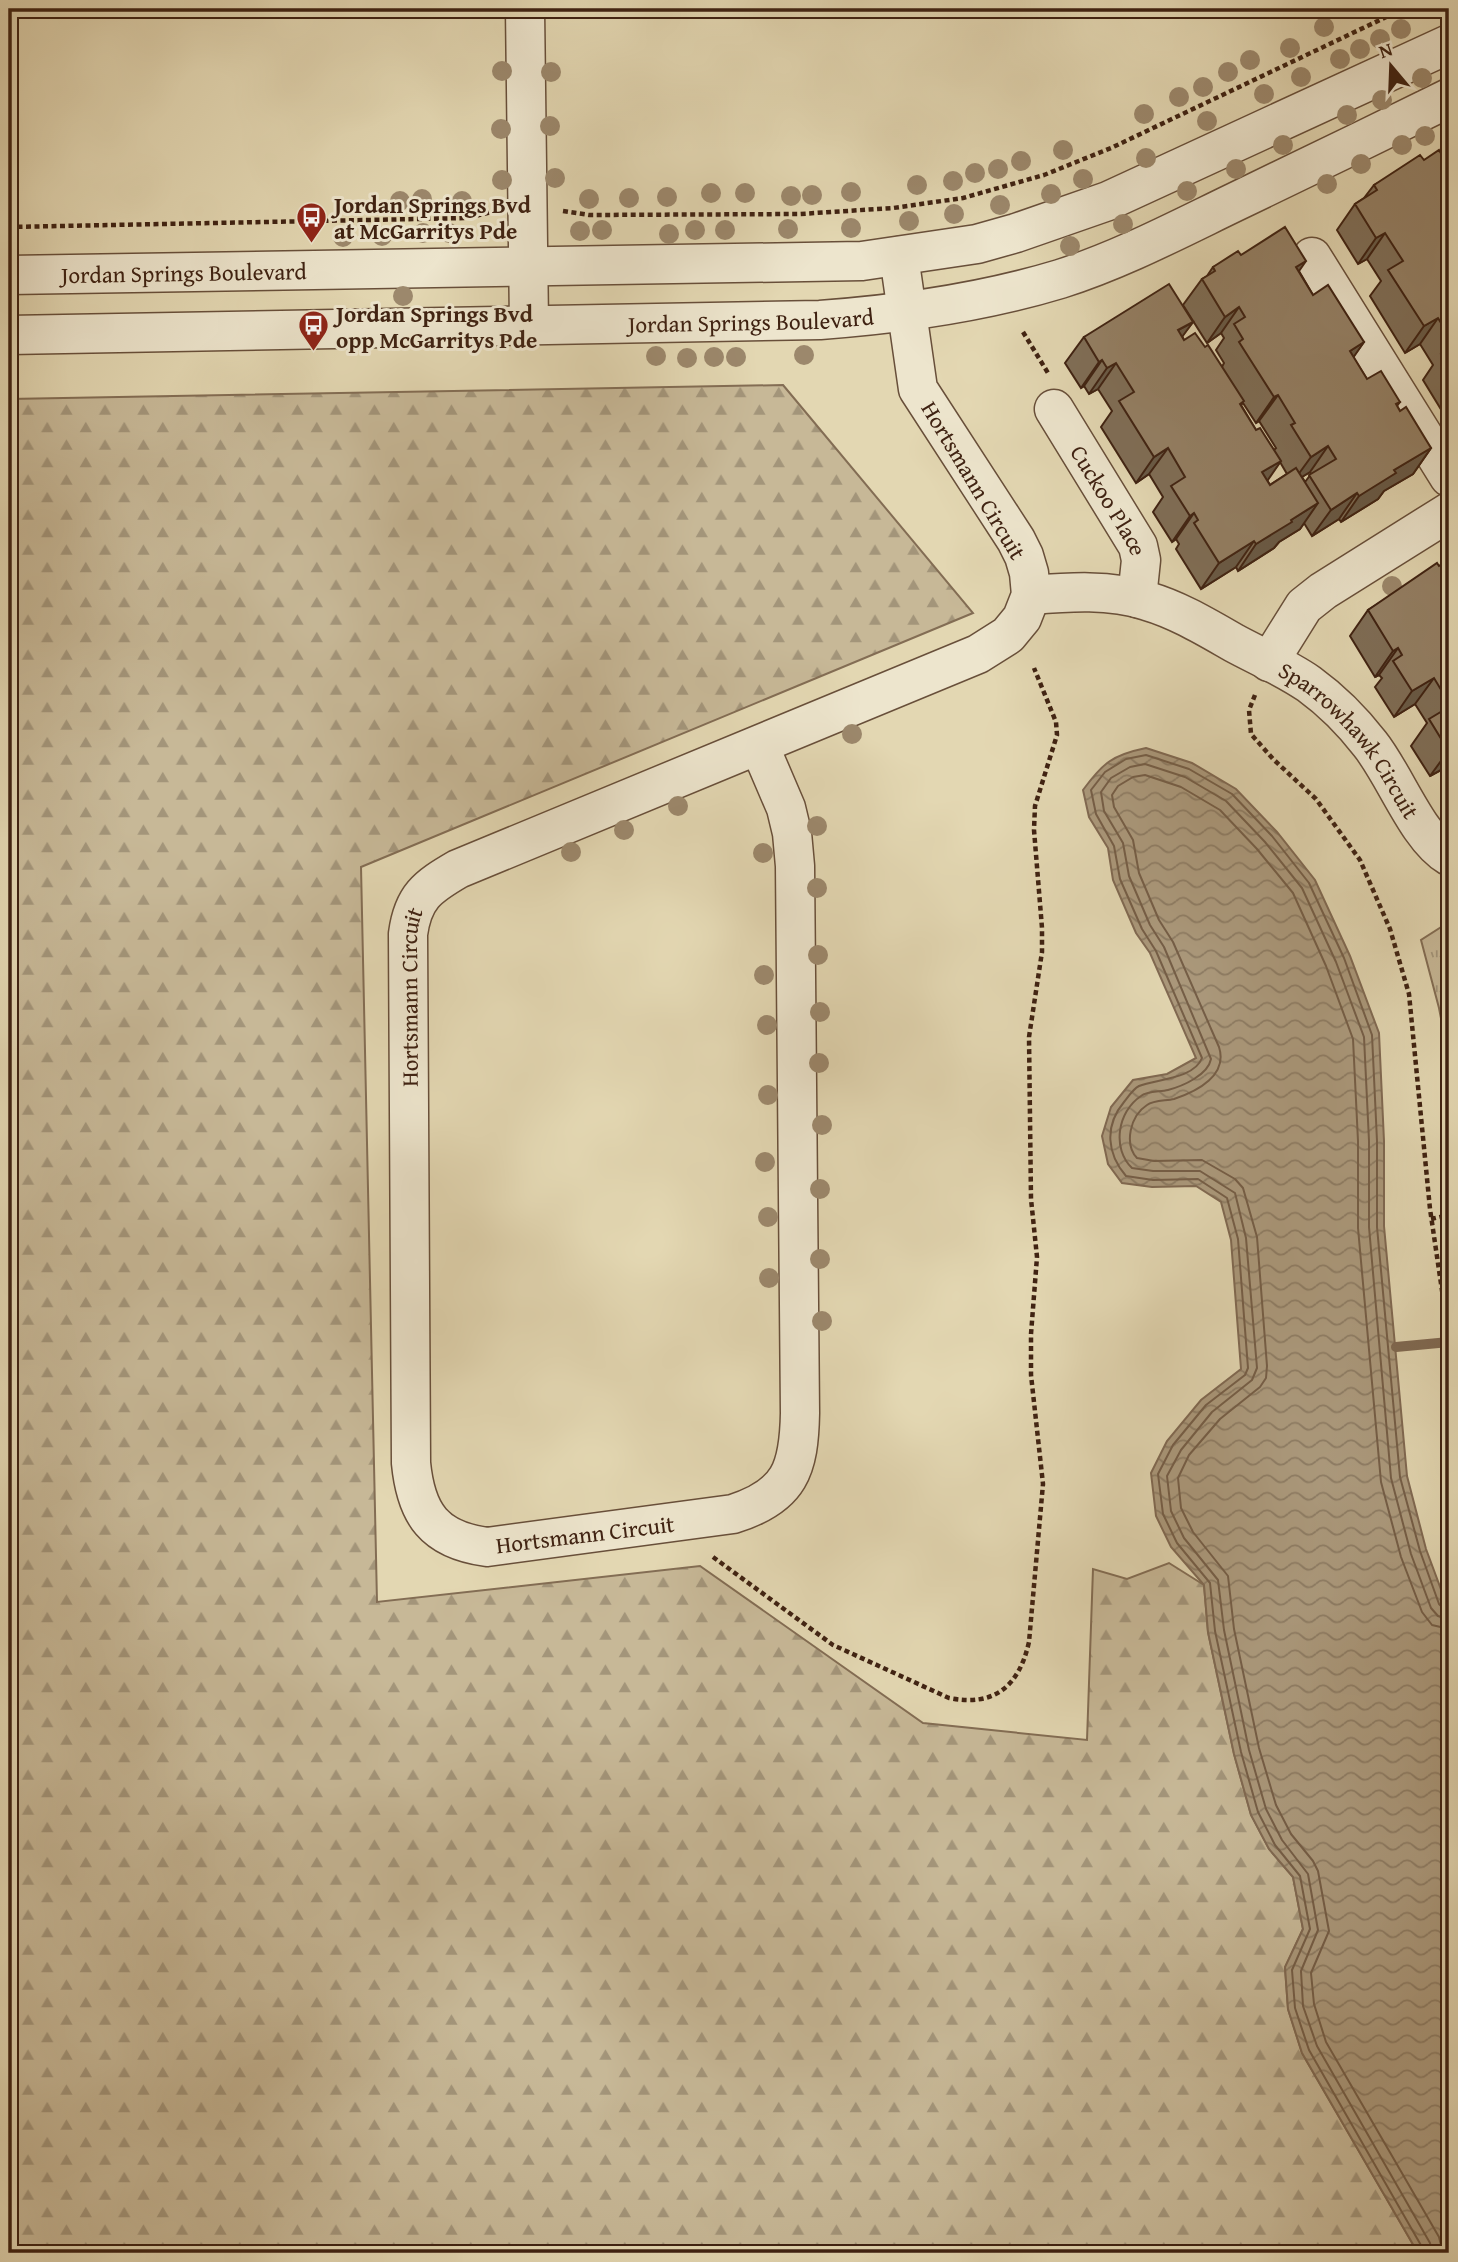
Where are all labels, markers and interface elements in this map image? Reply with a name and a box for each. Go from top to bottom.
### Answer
north arrow [1356,32,1426,102]
text: N [1375,35,1396,65]
place label: Jordan Springs Bvd at McGarritys Pde [330,188,532,247]
bus stop icon: Jordan Springs Bvd at McGarritys Pde [294,200,328,244]
street label: Jordan Springs Boulevard [58,254,308,291]
place label: Jordan Springs Bvd opp McGarritys Pde [332,297,537,356]
street label: Jordan Springs Boulevard [625,299,876,340]
bus stop icon: Jordan Springs Bvd opp McGarritys Pde [296,309,330,353]
street label: Hortsmann Circuit [914,395,1034,565]
street label: Cuckoo Place [1063,438,1156,558]
street label: Sparrowhawk Circuit [1273,653,1428,825]
street label: Hortsmann Circuit [392,902,430,1087]
street label: Hortsmann Circuit [494,1507,676,1561]

